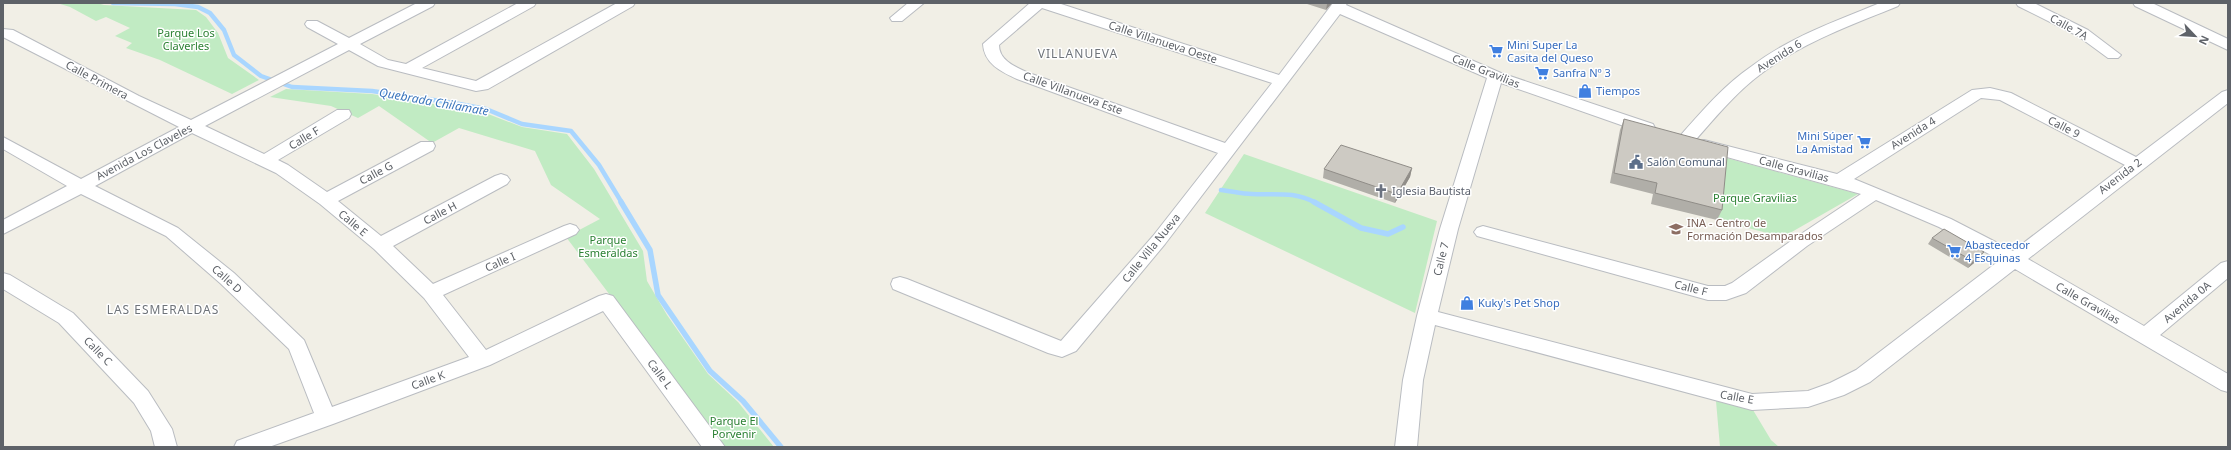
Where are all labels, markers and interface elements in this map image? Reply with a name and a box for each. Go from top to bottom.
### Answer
street label: Calle 7A [2048,10,2092,44]
north arrow [2175,16,2215,56]
street label: Calle Villanueva Oeste [1107,17,1219,66]
park label: Parque Los Claverles [157,25,215,53]
text: N [2196,33,2213,48]
street label: Avenida 6 [1753,36,1804,75]
place label: Mini Super La Casita del Queso [1507,37,1594,65]
supermarket icon: Mini Super La Casita del Queso [1488,43,1504,59]
district label: VILLANUEVA [1038,45,1118,62]
street label: Calle Gravilias [1450,50,1522,91]
street label: Calle Primera [63,57,131,102]
supermarket icon: Sanfra Nº 3 [1534,65,1550,81]
place label: Sanfra Nº 3 [1553,65,1611,80]
street label: Calle Villanueva Este [1021,68,1125,118]
water label: Quebrada Chilamate [378,83,490,120]
shop icon: Tiempos [1577,83,1593,99]
place label: Tiempos [1596,83,1640,98]
street label: Avenida 4 [1887,112,1939,152]
street label: Calle 9 [2046,112,2083,141]
street label: Avenida Los Claveles [93,120,194,183]
street label: Calle F [285,122,322,153]
place label: Mini Súper La Amistad [1796,128,1853,156]
supermarket icon: Mini Súper La Amistad [1856,134,1872,150]
street label: Calle Gravilias [1757,152,1831,185]
public building icon: Salón Comunal [1628,154,1644,170]
place label: Salón Comunal [1647,154,1725,169]
street label: Avenida 2 [2095,154,2144,197]
street label: Calle G [356,158,395,188]
church icon: Iglesia Bautista [1373,183,1389,199]
place label: Iglesia Bautista [1392,183,1471,198]
park label: Parque Gravilias [1713,190,1797,205]
street label: Calle H [420,197,459,228]
street label: Calle E [335,206,371,239]
street label: Calle Villa Nueva [1118,210,1183,285]
place label: INA - Centro de Formación Desamparados [1687,215,1823,243]
school or university icon: INA - Centro de Formación Desamparados [1668,221,1684,237]
park label: Parque Esmeraldas [578,232,638,260]
place label: Abastecedor 4 Esquinas [1965,237,2030,265]
street label: Calle 7 [1429,240,1452,277]
supermarket icon: Abastecedor 4 Esquinas [1946,243,1962,259]
street label: Calle I [482,248,518,275]
street label: Calle D [209,261,246,296]
street label: Calle F [1673,276,1710,299]
street label: Avenida 0A [2160,277,2214,326]
street label: Calle Gravilias [2053,278,2123,327]
shop icon: Kuky's Pet Shop [1459,295,1475,311]
place label: Kuky's Pet Shop [1478,295,1560,310]
district label: LAS ESMERALDAS [107,301,219,318]
street label: Calle C [81,333,116,368]
street label: Calle L [644,356,677,392]
street label: Calle K [409,366,447,393]
street label: Calle E [1719,386,1755,407]
park label: Parque El Porvenir [710,413,758,441]

